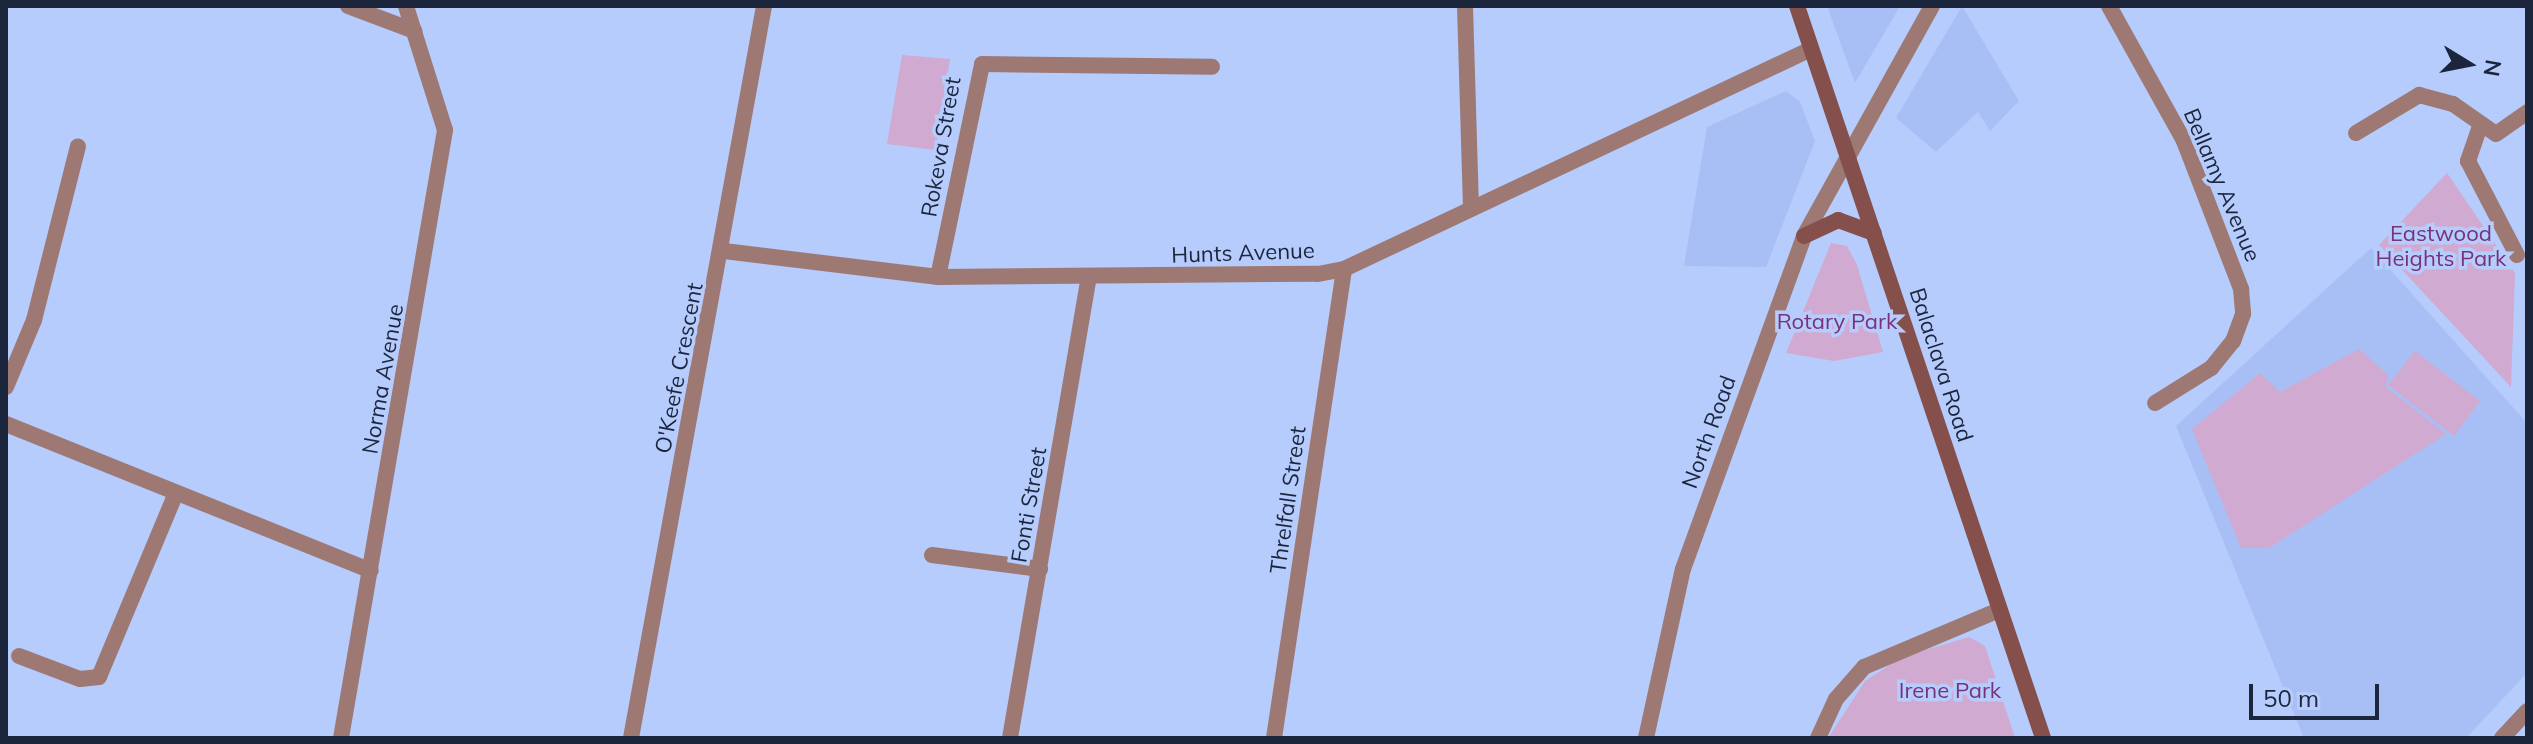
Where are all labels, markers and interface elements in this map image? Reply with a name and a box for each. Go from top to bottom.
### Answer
north arrow [2429,24,2509,104]
text: N [2477,58,2508,79]
street label: Rokeva Street [916,75,966,219]
street label: Bellamy Avenue [2178,104,2266,266]
park label: Eastwood Heights Park [2376,220,2506,272]
street label: Hunts Avenue [1171,237,1315,269]
street label: O'Keefe Crescent [650,280,708,456]
street label: Balaclava Road [1904,285,1978,445]
street label: Norma Avenue [357,302,409,456]
park label: Rotary Park [1777,309,1897,335]
street label: North Road [1676,372,1742,492]
street label: Threlfall Street [1265,424,1311,576]
street label: Fonti Street [1006,445,1052,565]
scale bar [2253,668,2383,718]
park label: Irene Park [1899,678,2001,704]
text: 50 m [2263,683,2319,713]

